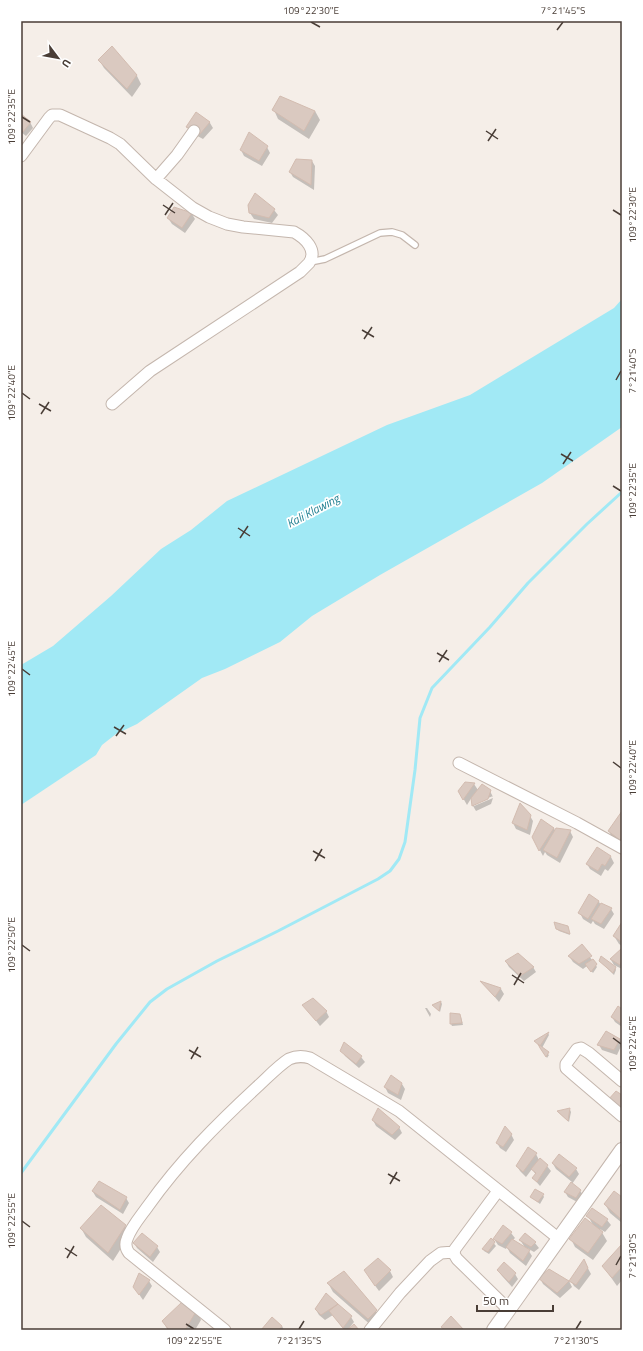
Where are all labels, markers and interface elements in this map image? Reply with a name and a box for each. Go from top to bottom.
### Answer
text: 109°22'30"E [283,3,340,18]
text: 7°21'45"S [541,3,585,18]
north arrow [38,38,78,78]
text: U [58,56,75,71]
text: 109°22'35"E [4,88,19,145]
text: 109°22'30"E [625,186,640,243]
text: 7°21'40"S [625,349,640,393]
text: 109°22'40"E [4,364,19,421]
text: 109°22'35"E [625,462,640,519]
water label: Kali Klawing [283,488,344,532]
text: 109°22'45"E [4,640,19,697]
text: 109°22'40"E [625,739,640,796]
text: 109°22'50"E [4,916,19,973]
text: 109°22'45"E [625,1015,640,1072]
text: 109°22'55"E [4,1192,19,1249]
text: 7°21'30"S [625,1234,640,1278]
scale bar [477,1287,553,1313]
text: 50 m [483,1291,509,1310]
text: 109°22'55"E [166,1333,223,1348]
text: 7°21'35"S [277,1333,321,1348]
text: 7°21'30"S [554,1333,598,1348]

